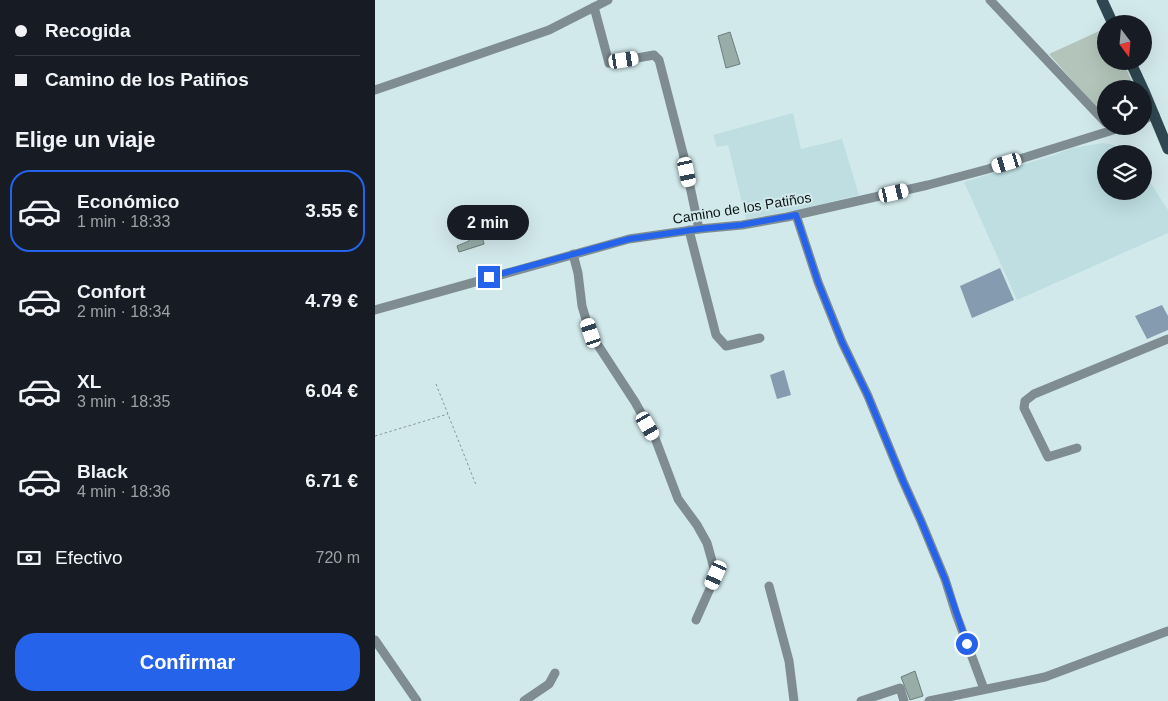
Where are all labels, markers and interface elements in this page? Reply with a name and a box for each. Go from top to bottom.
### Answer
north arrow [1097,15,1153,70]
map controls [1097,15,1152,200]
text: Recogida [45,20,131,41]
car [608,50,639,70]
text: Camino de los Patiños [45,69,249,90]
button: locate [1097,80,1152,135]
text: Elige un viaje [15,127,156,152]
button: layers [1097,145,1152,200]
car [990,151,1023,175]
car [676,156,697,188]
car [877,182,910,204]
icon: car [17,189,62,234]
street label: Camino de los Patiños [672,189,812,227]
text: Económico [77,191,179,212]
text: 3.55 € [305,200,358,221]
callout: 2 min [448,204,530,240]
text: 1 min · 18:33 [77,213,170,230]
text: 2 min [467,214,509,231]
route end [478,266,500,288]
icon: car [17,279,62,324]
text: Confort [77,281,146,302]
text: 4.79 € [305,290,358,311]
text: 2 min · 18:34 [77,303,170,320]
car [579,316,602,350]
icon: car [17,369,62,414]
text: XL [77,371,101,392]
text: 6.04 € [305,380,358,401]
text: 3 min · 18:35 [77,393,170,410]
car [634,409,661,443]
icon: car [17,459,62,504]
text: Black [77,461,128,482]
text: 6.71 € [305,470,358,491]
text: 4 min · 18:36 [77,483,170,500]
icon: cash [15,544,43,572]
text: Efectivo [55,547,123,568]
text: 720 m [316,549,360,566]
car [703,558,728,592]
button: Confirmar [15,633,360,691]
route start [956,633,978,655]

